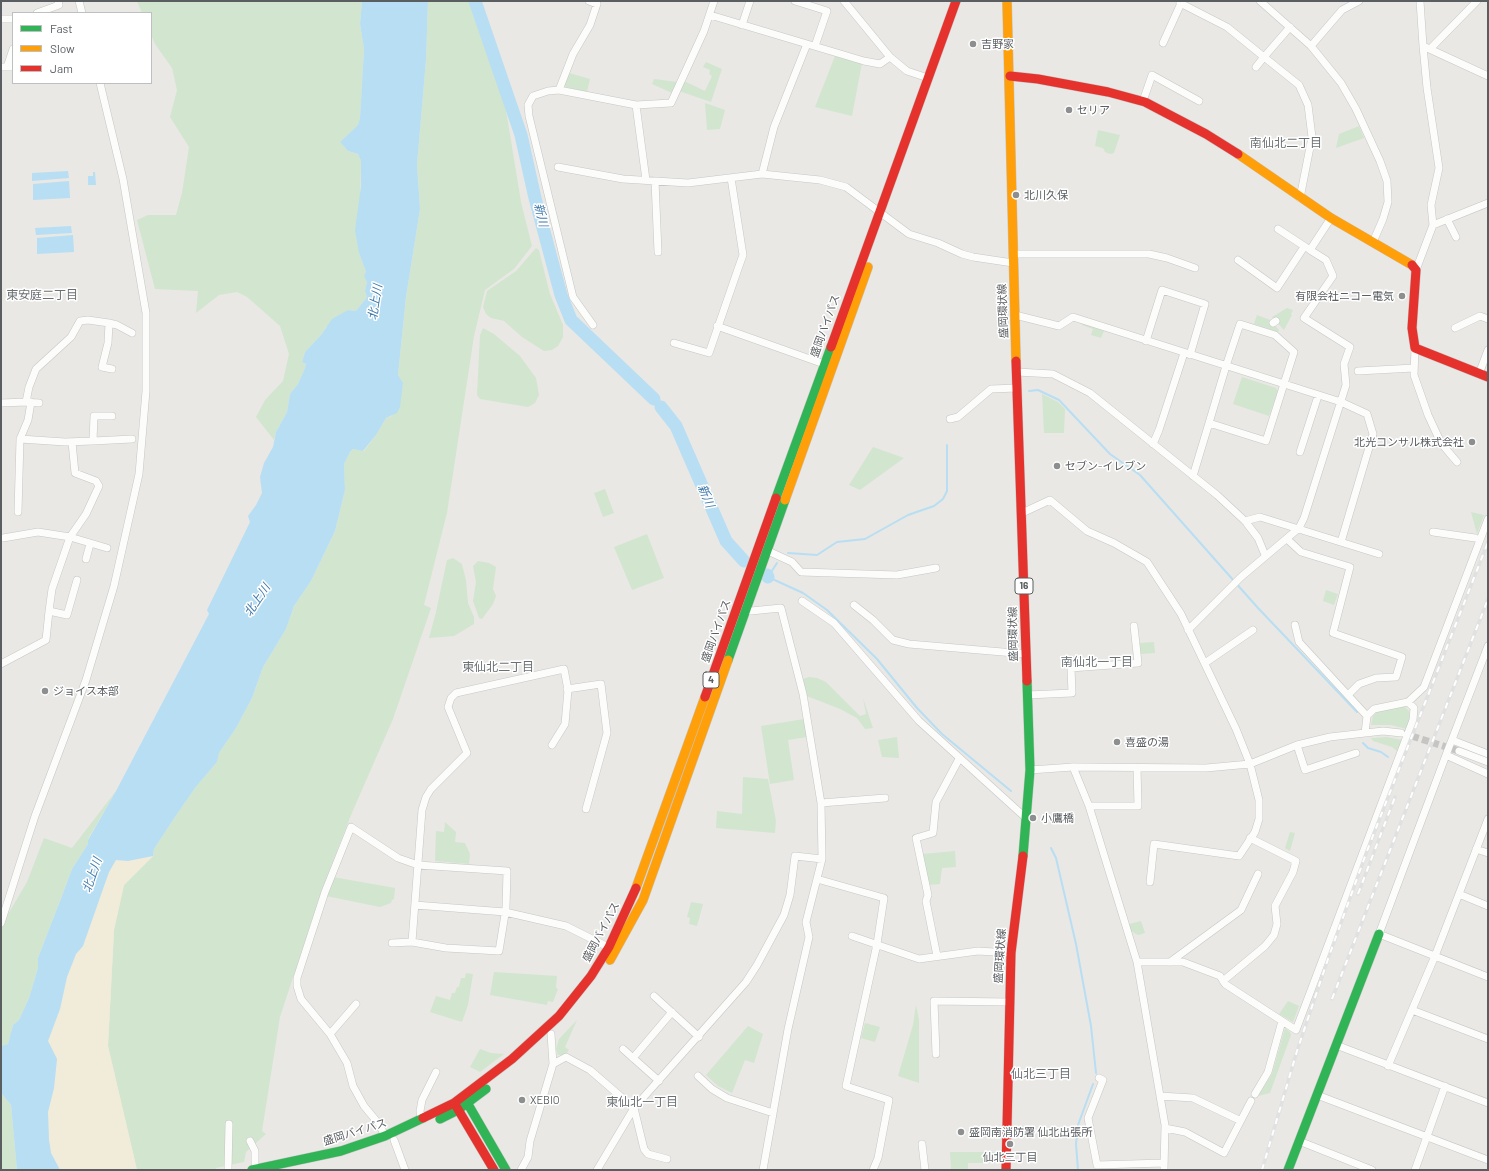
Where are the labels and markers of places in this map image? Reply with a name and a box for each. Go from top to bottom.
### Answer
place label: 吉野家 [981,37,1014,51]
marker: 吉野家 [968,39,978,49]
place label: セリア [1077,103,1110,117]
marker: セリア [1064,105,1074,115]
place label: 北川久保 [1024,188,1068,202]
marker: 北川久保 [1011,190,1021,200]
place label: 有限会社ニコー電気 [1295,289,1394,303]
marker: 有限会社ニコー電気 [1397,291,1407,301]
place label: 北光コンサル株式会社 [1354,435,1464,449]
marker: 北光コンサル株式会社 [1467,437,1477,447]
place label: セブン-イレブン [1065,459,1146,473]
marker: セブン-イレブン [1052,461,1062,471]
place label: ジョイス本部 [53,684,119,698]
marker: ジョイス本部 [40,686,50,696]
place label: 喜盛の湯 [1125,735,1169,749]
marker: 喜盛の湯 [1112,737,1122,747]
place label: 小鷹橋 [1041,811,1074,825]
marker: 小鷹橋 [1028,813,1038,823]
place label: XEBIO [530,1093,560,1107]
marker: XEBIO [517,1095,527,1105]
place label: 盛岡南消防署 仙北出張所 [969,1125,1092,1139]
marker: 盛岡南消防署 仙北出張所 [956,1127,966,1137]
marker: 仙北三丁目 [1005,1139,1015,1149]
place label: 仙北三丁目 [983,1150,1037,1164]

